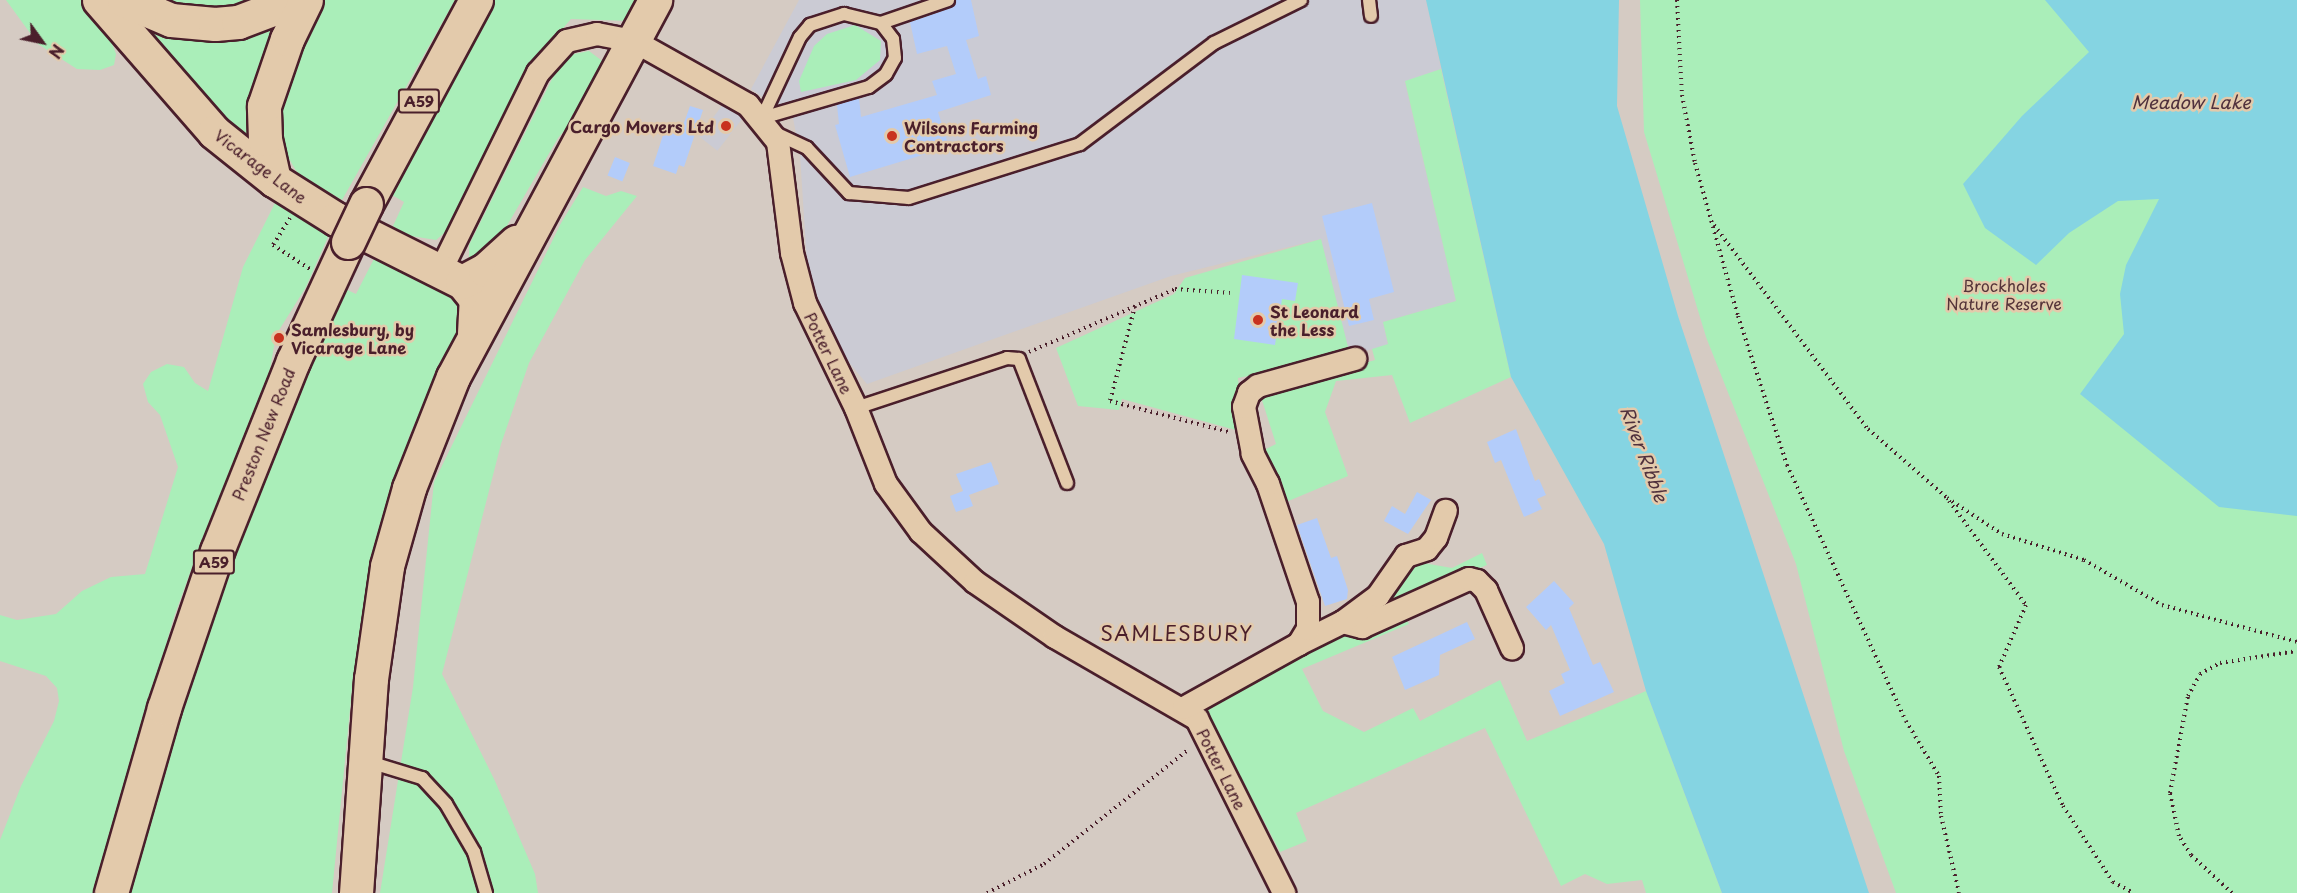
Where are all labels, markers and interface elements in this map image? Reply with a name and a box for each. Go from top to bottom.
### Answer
north arrow [12,12,72,72]
text: N [44,40,71,64]
road number: A59 [396,89,442,113]
water label: Meadow Lake [2131,91,2251,113]
place label: Cargo Movers Ltd [570,116,714,136]
place label: Wilsons Farming Contractors [904,117,1038,155]
marker: Cargo Movers Ltd [719,119,733,133]
street label: Vicarage Lane [211,125,311,207]
marker: Wilsons Farming Contractors [885,129,899,143]
park label: Brockholes Nature Reserve [1946,275,2062,313]
place label: St Leonard the Less [1270,301,1358,339]
street label: Potter Lane [801,309,857,397]
marker: St Leonard the Less [1251,313,1265,327]
place label: Samlesbury, by Vicarage Lane [291,319,414,357]
marker: Samlesbury, by Vicarage Lane [272,331,286,345]
street label: Preston New Road [228,365,298,503]
water label: River Ribble [1616,402,1672,506]
road number: A59 [192,550,236,574]
district label: SAMLESBURY [1101,621,1253,645]
street label: Potter Lane [1193,725,1251,813]

